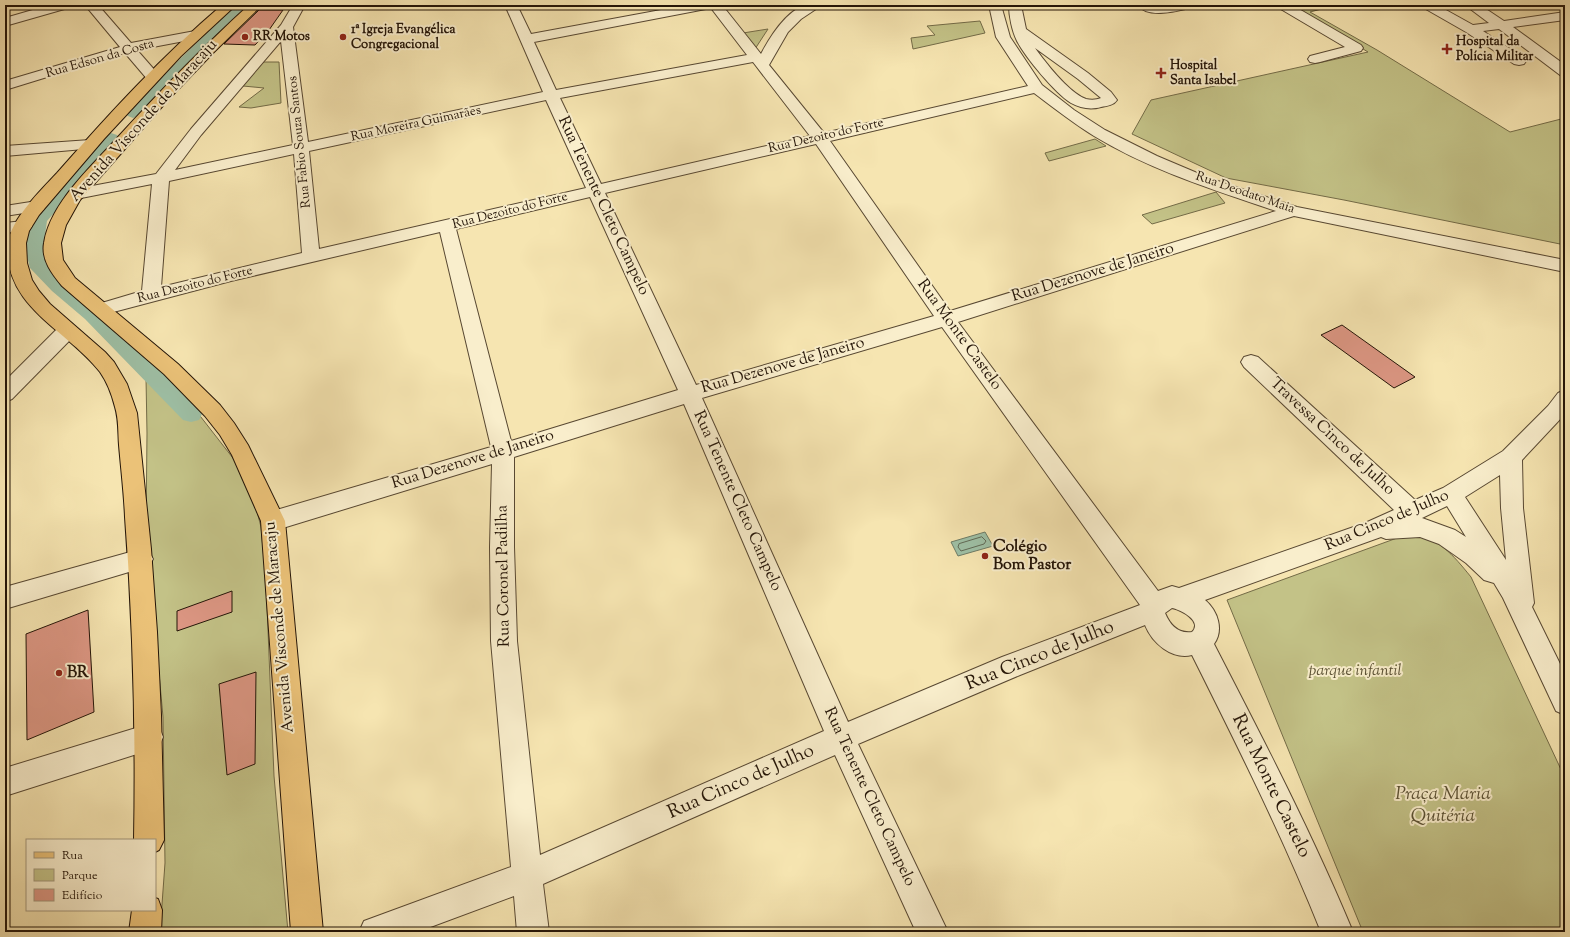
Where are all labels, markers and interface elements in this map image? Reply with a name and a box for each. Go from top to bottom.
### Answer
place label: 1ª Igreja Evangélica Congregacional [351,21,456,54]
place label: RR Motos [253,28,310,46]
marker: RR Motos [240,32,250,42]
marker: 1ª Igreja Evangélica Congregacional [338,32,348,42]
place label: Hospital da Polícia Militar [1456,33,1534,66]
street label: Rua Edson da Costa [44,35,156,83]
street label: Avenida Visconde de Maracaju [65,35,223,207]
marker: Hospital da Polícia Militar [1441,43,1453,55]
place label: Hospital Santa Isabel [1170,57,1237,90]
marker: Hospital Santa Isabel [1155,67,1167,79]
street label: Rua Fabio Souza Santos [284,75,316,209]
street label: Rua Moreira Guimarães [349,101,483,147]
street label: Rua Tenente Cleto Campelo [551,113,655,300]
street label: Rua Dezoito do Forte [766,114,886,158]
street label: Rua Deodato Maia [1193,168,1297,218]
street label: Rua Dezoito do Forte [451,188,569,234]
street label: Rua Dezenove de Janeiro [1009,237,1177,309]
street label: Rua Dezoito do Forte [136,262,254,308]
street label: Rua Monte Castelo [911,275,1007,395]
street label: Rua Dezenove de Janeiro [699,332,868,400]
street label: Travessa Cinco de Julho [1264,373,1400,501]
street label: Rua Tenente Cleto Campelo [687,407,787,595]
street label: Rua Dezenove de Janeiro [389,424,557,496]
street label: Rua Cinco de Julho [1321,484,1453,558]
street label: Rua Coronel Padilha [491,504,517,647]
street label: Avenida Visconde de Maracaju [259,520,301,734]
place label: Colégio Bom Pastor [993,536,1072,577]
marker: Colégio Bom Pastor [980,551,990,561]
street label: Rua Cinco de Julho [962,614,1118,698]
park label: parque infantil [1308,660,1402,683]
place label: BR [67,662,89,685]
marker: BR [54,668,64,678]
street label: Rua Tenente Cleto Campelo [817,704,921,891]
street label: Rua Monte Castelo [1224,710,1318,862]
street label: Rua Cinco de Julho [663,738,819,826]
park label: Praça Maria Quitéria [1395,781,1491,830]
legend [26,839,156,911]
text: Rua [62,847,83,865]
text: Parque [62,867,98,885]
text: Edifício [62,887,103,905]

